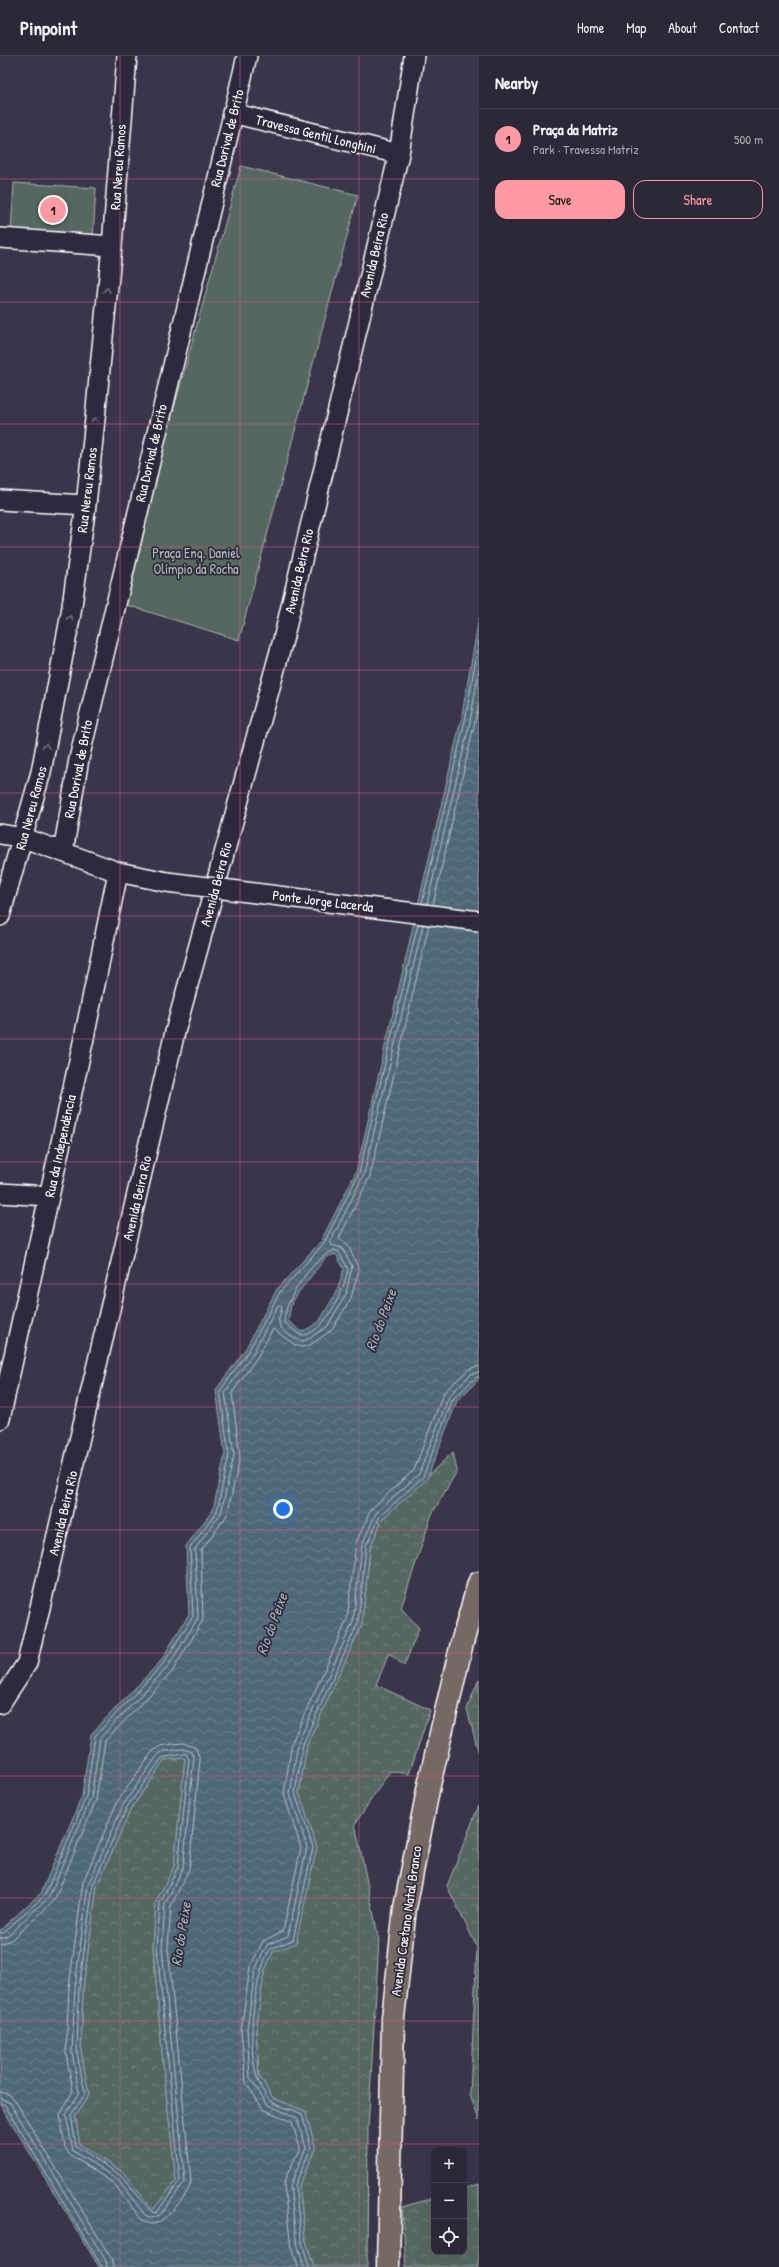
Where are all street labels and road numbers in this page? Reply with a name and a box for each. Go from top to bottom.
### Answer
street label: Rua Dorival de Brito [205,87,248,189]
street label: Travessa Gentil Longhini [254,109,378,159]
street label: Rua Nereu Ramos [105,123,130,210]
street label: Avenida Beira Rio [355,210,393,299]
street label: Rua Dorival de Brito [130,402,171,504]
street label: Rua Nereu Ramos [72,446,101,534]
street label: Avenida Beira Rio [280,526,318,615]
street label: Rua Dorival de Brito [59,718,96,820]
street label: Rua Nereu Ramos [10,764,51,852]
street label: Avenida Beira Rio [195,839,236,928]
street label: Ponte Jorge Lacerda [271,885,375,917]
street label: Rua da Independência [39,1092,81,1199]
street label: Avenida Beira Rio [118,1153,156,1242]
street label: Avenida Beira Rio [44,1468,82,1557]
street label: Avenida Caetano Natal Branco [386,1844,425,1997]

